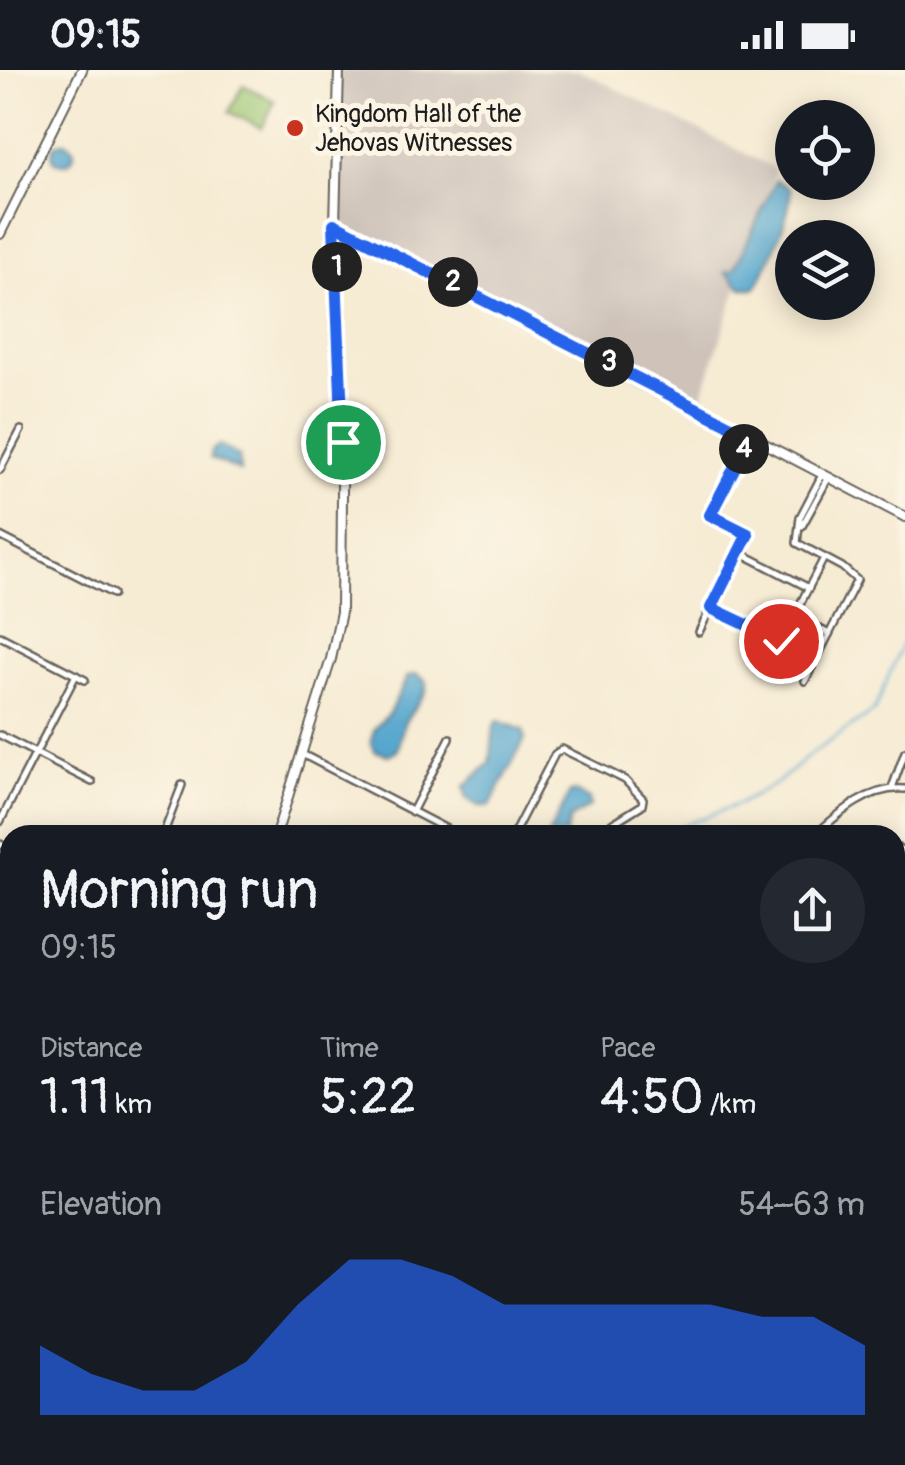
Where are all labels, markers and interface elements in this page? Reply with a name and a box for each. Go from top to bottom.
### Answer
text: 09:15 [50,11,141,59]
place label: Kingdom Hall of the Jehovas Witnesses [315,99,522,159]
map controls [775,100,875,320]
button: locate [775,100,875,200]
marker: Kingdom Hall of the Jehovas Witnesses [284,117,306,139]
button: layers [775,220,875,320]
pin: 1 [312,242,362,292]
text: 1 [332,249,342,284]
pin: 2 [428,257,478,307]
text: 2 [445,264,461,299]
pin: 3 [584,337,634,387]
text: 3 [601,344,617,379]
pin [301,400,386,485]
icon: arrive [316,415,371,470]
pin: 4 [719,424,769,474]
text: 4 [736,431,752,466]
pin [739,599,824,684]
icon: check [754,614,809,669]
text: Morning run [40,856,318,925]
button: share [760,858,865,963]
text: 09:15 [40,928,117,968]
text: Distance [40,1031,142,1066]
text: Time [320,1031,379,1066]
text: Pace [600,1031,655,1066]
text: 1.11 [40,1066,110,1129]
text: 5:22 [320,1066,416,1129]
text: 4:50 [600,1066,704,1129]
text: km [110,1087,152,1122]
text: /km [704,1087,756,1122]
text: Elevation [40,1185,162,1225]
text: 54–63 m [738,1185,865,1225]

